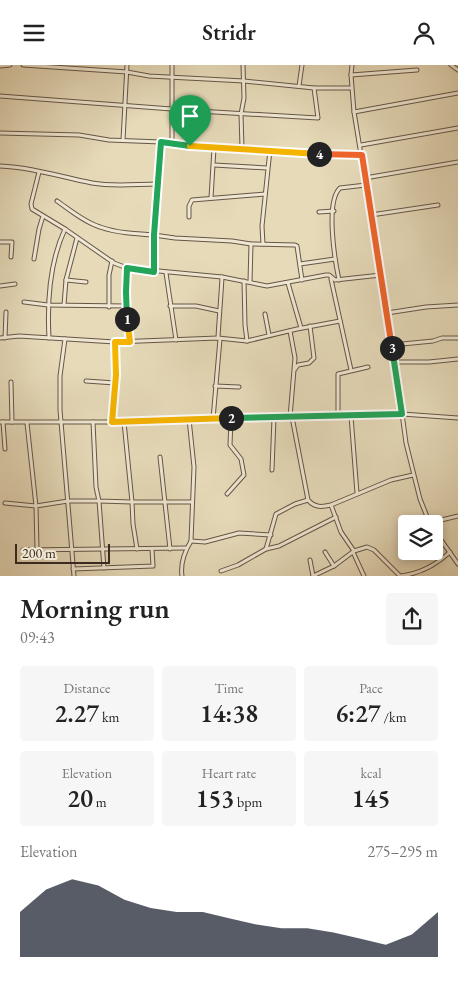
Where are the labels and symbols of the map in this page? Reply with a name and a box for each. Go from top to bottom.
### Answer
pin [169,95,211,146]
pin: 4 [306,141,332,167]
pin: 1 [114,307,140,331]
pin: 3 [380,335,404,361]
pin: 2 [218,405,244,431]
scale bar [15,541,110,564]

